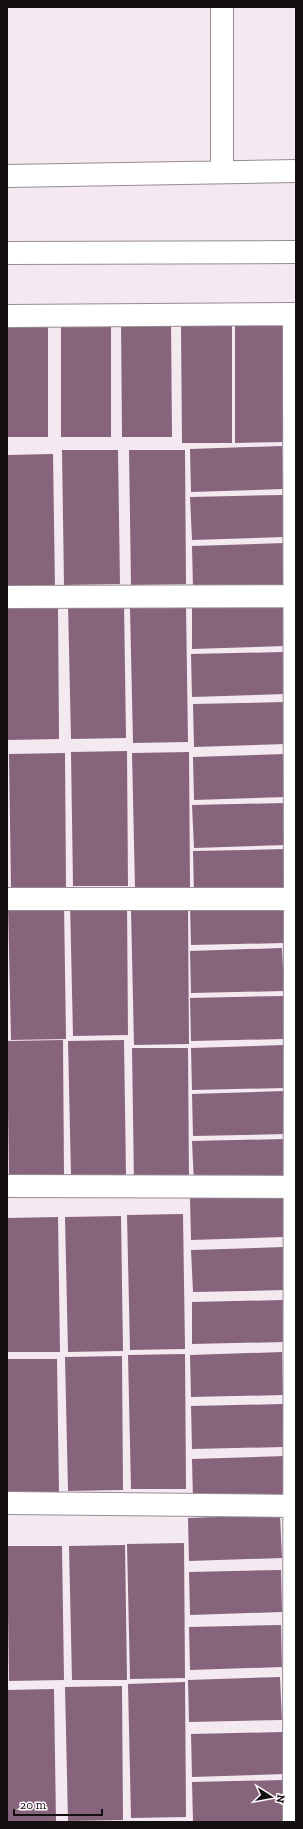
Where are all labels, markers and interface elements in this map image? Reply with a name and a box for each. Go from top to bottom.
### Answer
north arrow [251,1777,291,1817]
scale bar [14,1791,102,1817]
text: N [273,1793,288,1805]
text: 20 m [20,1798,47,1812]

